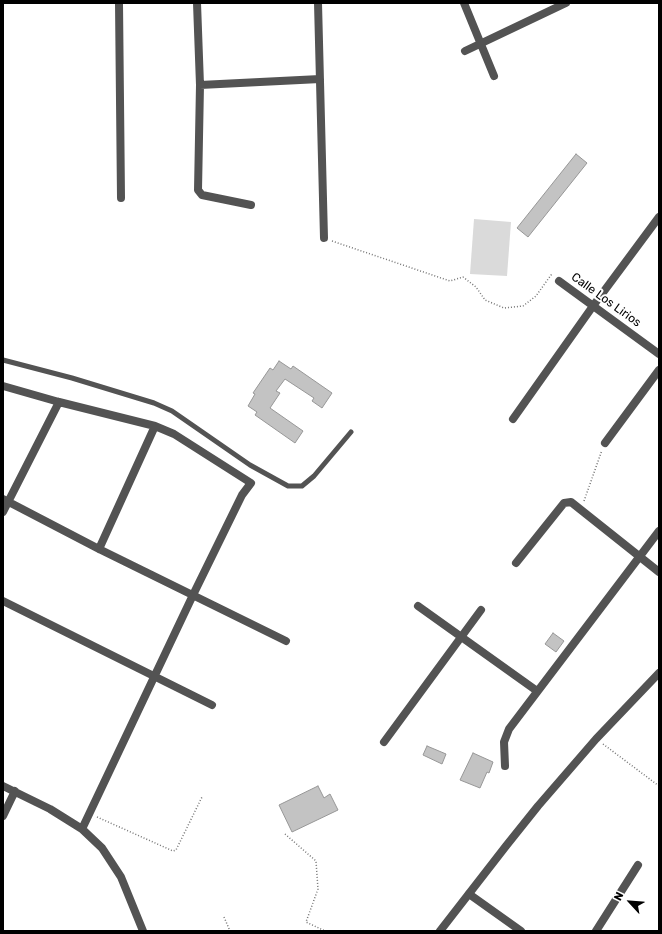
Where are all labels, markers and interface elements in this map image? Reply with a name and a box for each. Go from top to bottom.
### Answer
street label: Calle Los Lirios [568,270,644,330]
north arrow [610,882,650,922]
text: N [611,890,626,903]

